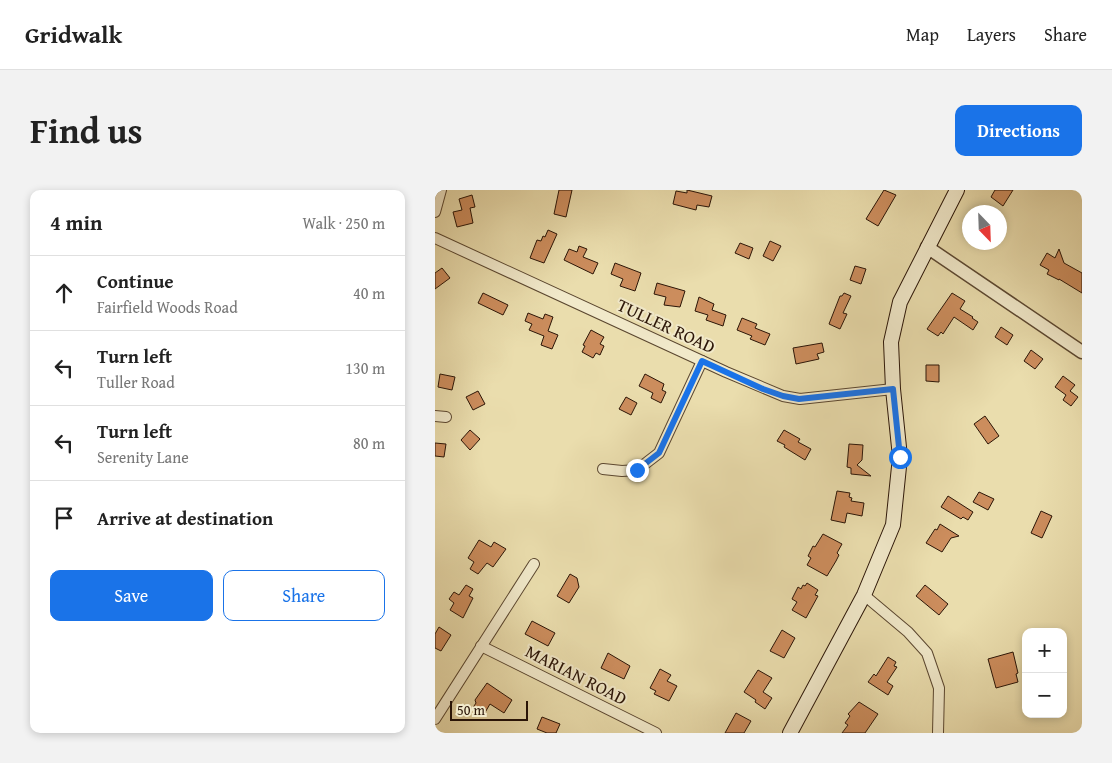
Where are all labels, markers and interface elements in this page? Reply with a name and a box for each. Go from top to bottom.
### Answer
text: Gridwalk [25,17,122,52]
text: Map [906,21,939,48]
text: Layers [967,21,1016,48]
text: Share [1044,21,1087,48]
text: Find us [30,105,143,156]
button: Directions [955,105,1082,156]
north arrow [962,205,1007,250]
text: 4 min [50,207,102,238]
text: Walk · 250 m [302,211,385,235]
text: Continue [97,267,174,295]
icon: ahead [50,279,78,307]
text: 40 m [353,281,385,305]
street label: TULLER ROAD [613,291,720,360]
text: Fairfield Woods Road [97,295,238,319]
text: Turn left [97,342,172,370]
icon: left [50,354,78,382]
text: 130 m [345,356,385,380]
text: Tuller Road [97,370,175,394]
text: Turn left [97,417,172,445]
icon: left [50,429,78,457]
text: 80 m [353,431,385,455]
text: Serenity Lane [97,445,189,469]
route start [889,446,912,469]
route end [626,459,649,482]
icon: arrive [50,504,78,532]
text: Arrive at destination [97,504,273,532]
button: Save [50,570,213,621]
button: Share [223,570,385,621]
map controls [1022,628,1067,718]
button: + [1022,628,1067,673]
street label: MARIAN ROAD [521,637,632,712]
button: − [1022,673,1067,718]
scale bar [450,698,527,721]
text: 50 m [457,700,485,720]

